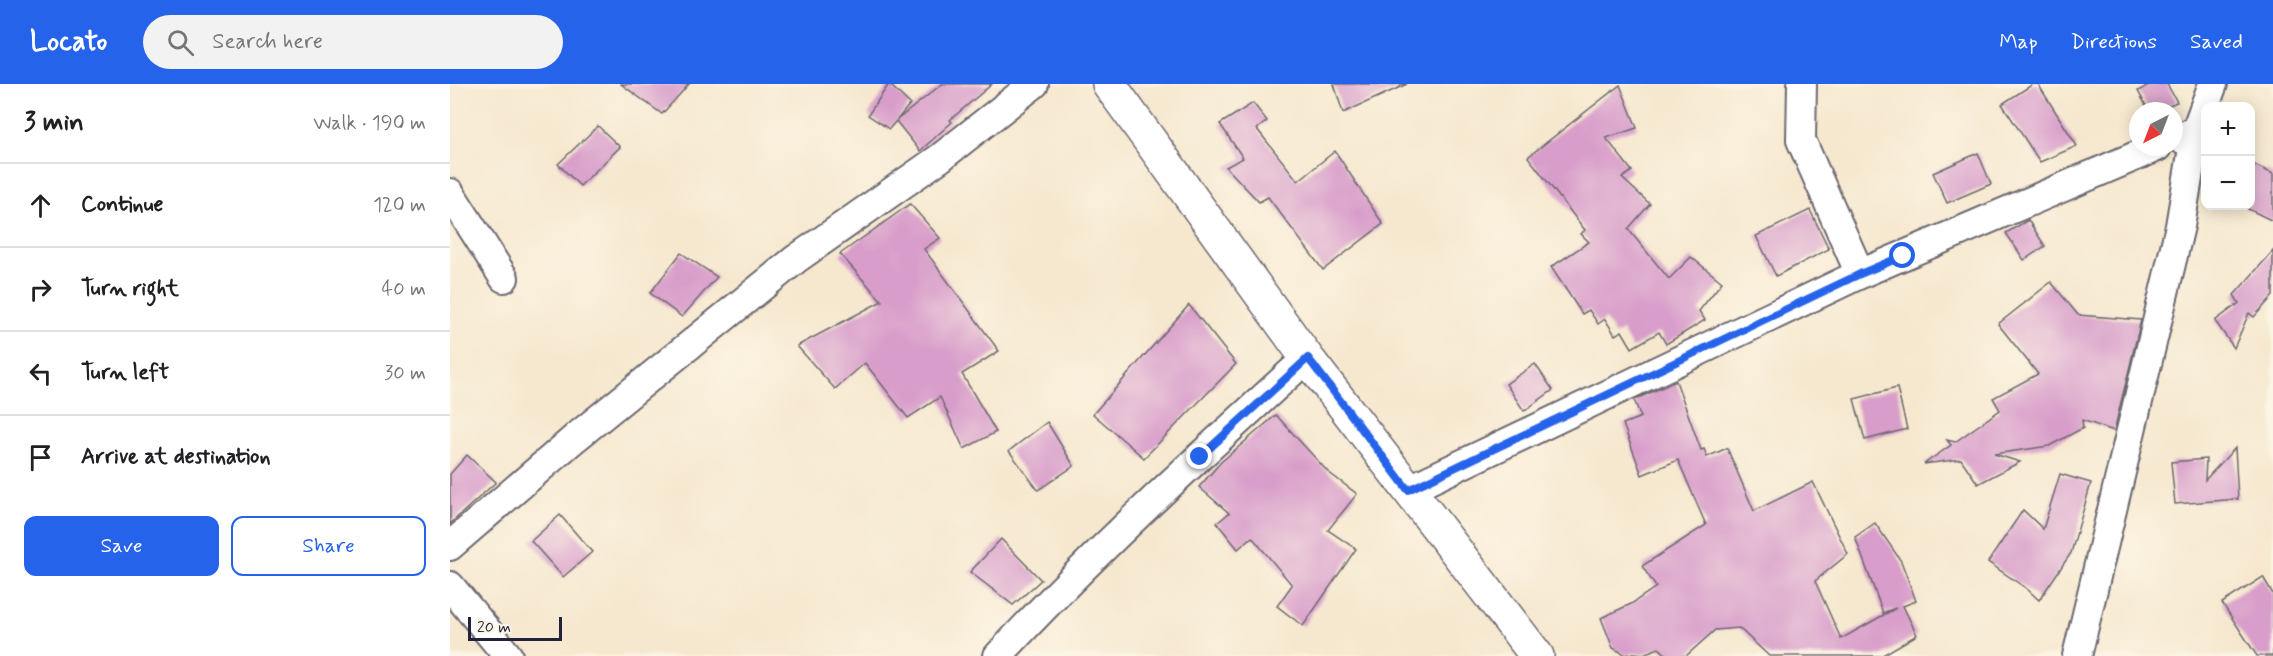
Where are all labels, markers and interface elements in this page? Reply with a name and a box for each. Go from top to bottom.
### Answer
search box [143,15,563,69]
text: Locato [30,24,107,61]
icon: search [164,26,197,59]
text: Search here [212,28,323,56]
text: Map [1999,28,2038,56]
text: Directions [2071,28,2157,56]
text: Saved [2190,28,2243,56]
north arrow [2129,102,2183,156]
map controls [2201,102,2255,210]
button: + [2201,102,2255,156]
text: 3 min [24,106,84,140]
text: Walk · 190 m [313,110,426,137]
button: − [2201,156,2255,210]
icon: ahead [24,189,57,222]
text: Continue [81,191,163,219]
text: 120 m [373,192,426,219]
route start [1889,242,1915,268]
icon: right [24,273,57,306]
text: Turn right [81,275,179,303]
text: 40 m [382,276,426,303]
icon: left [24,357,57,390]
text: Turn left [81,359,169,387]
text: 30 m [384,360,426,387]
icon: arrive [24,441,57,474]
text: Arrive at destination [81,443,271,471]
route end [1186,443,1212,469]
button: Save [24,516,219,576]
button: Share [231,516,426,576]
scale bar [468,614,562,642]
text: 20 m [477,617,511,638]

